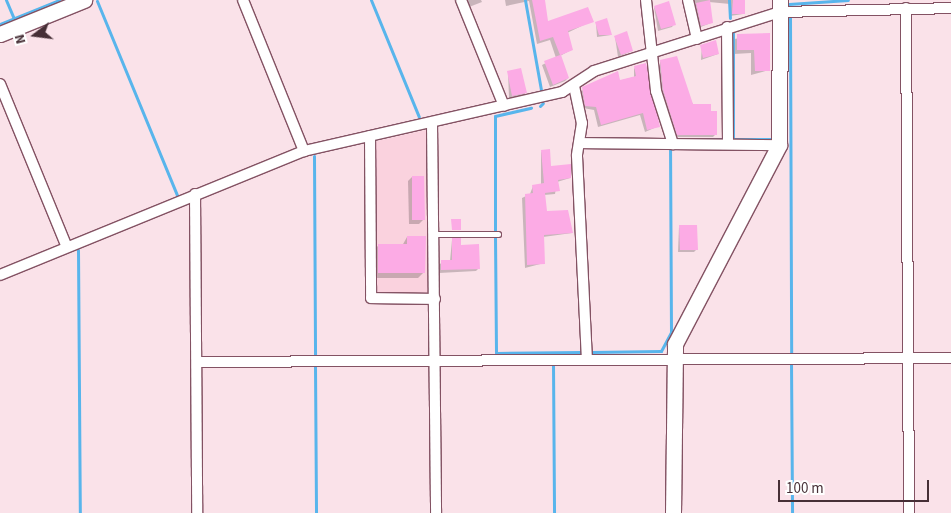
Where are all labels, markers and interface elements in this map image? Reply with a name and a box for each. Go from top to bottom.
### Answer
north arrow [10,10,60,60]
text: N [10,32,31,46]
scale bar [781,470,932,502]
text: 100 m [786,478,824,499]

